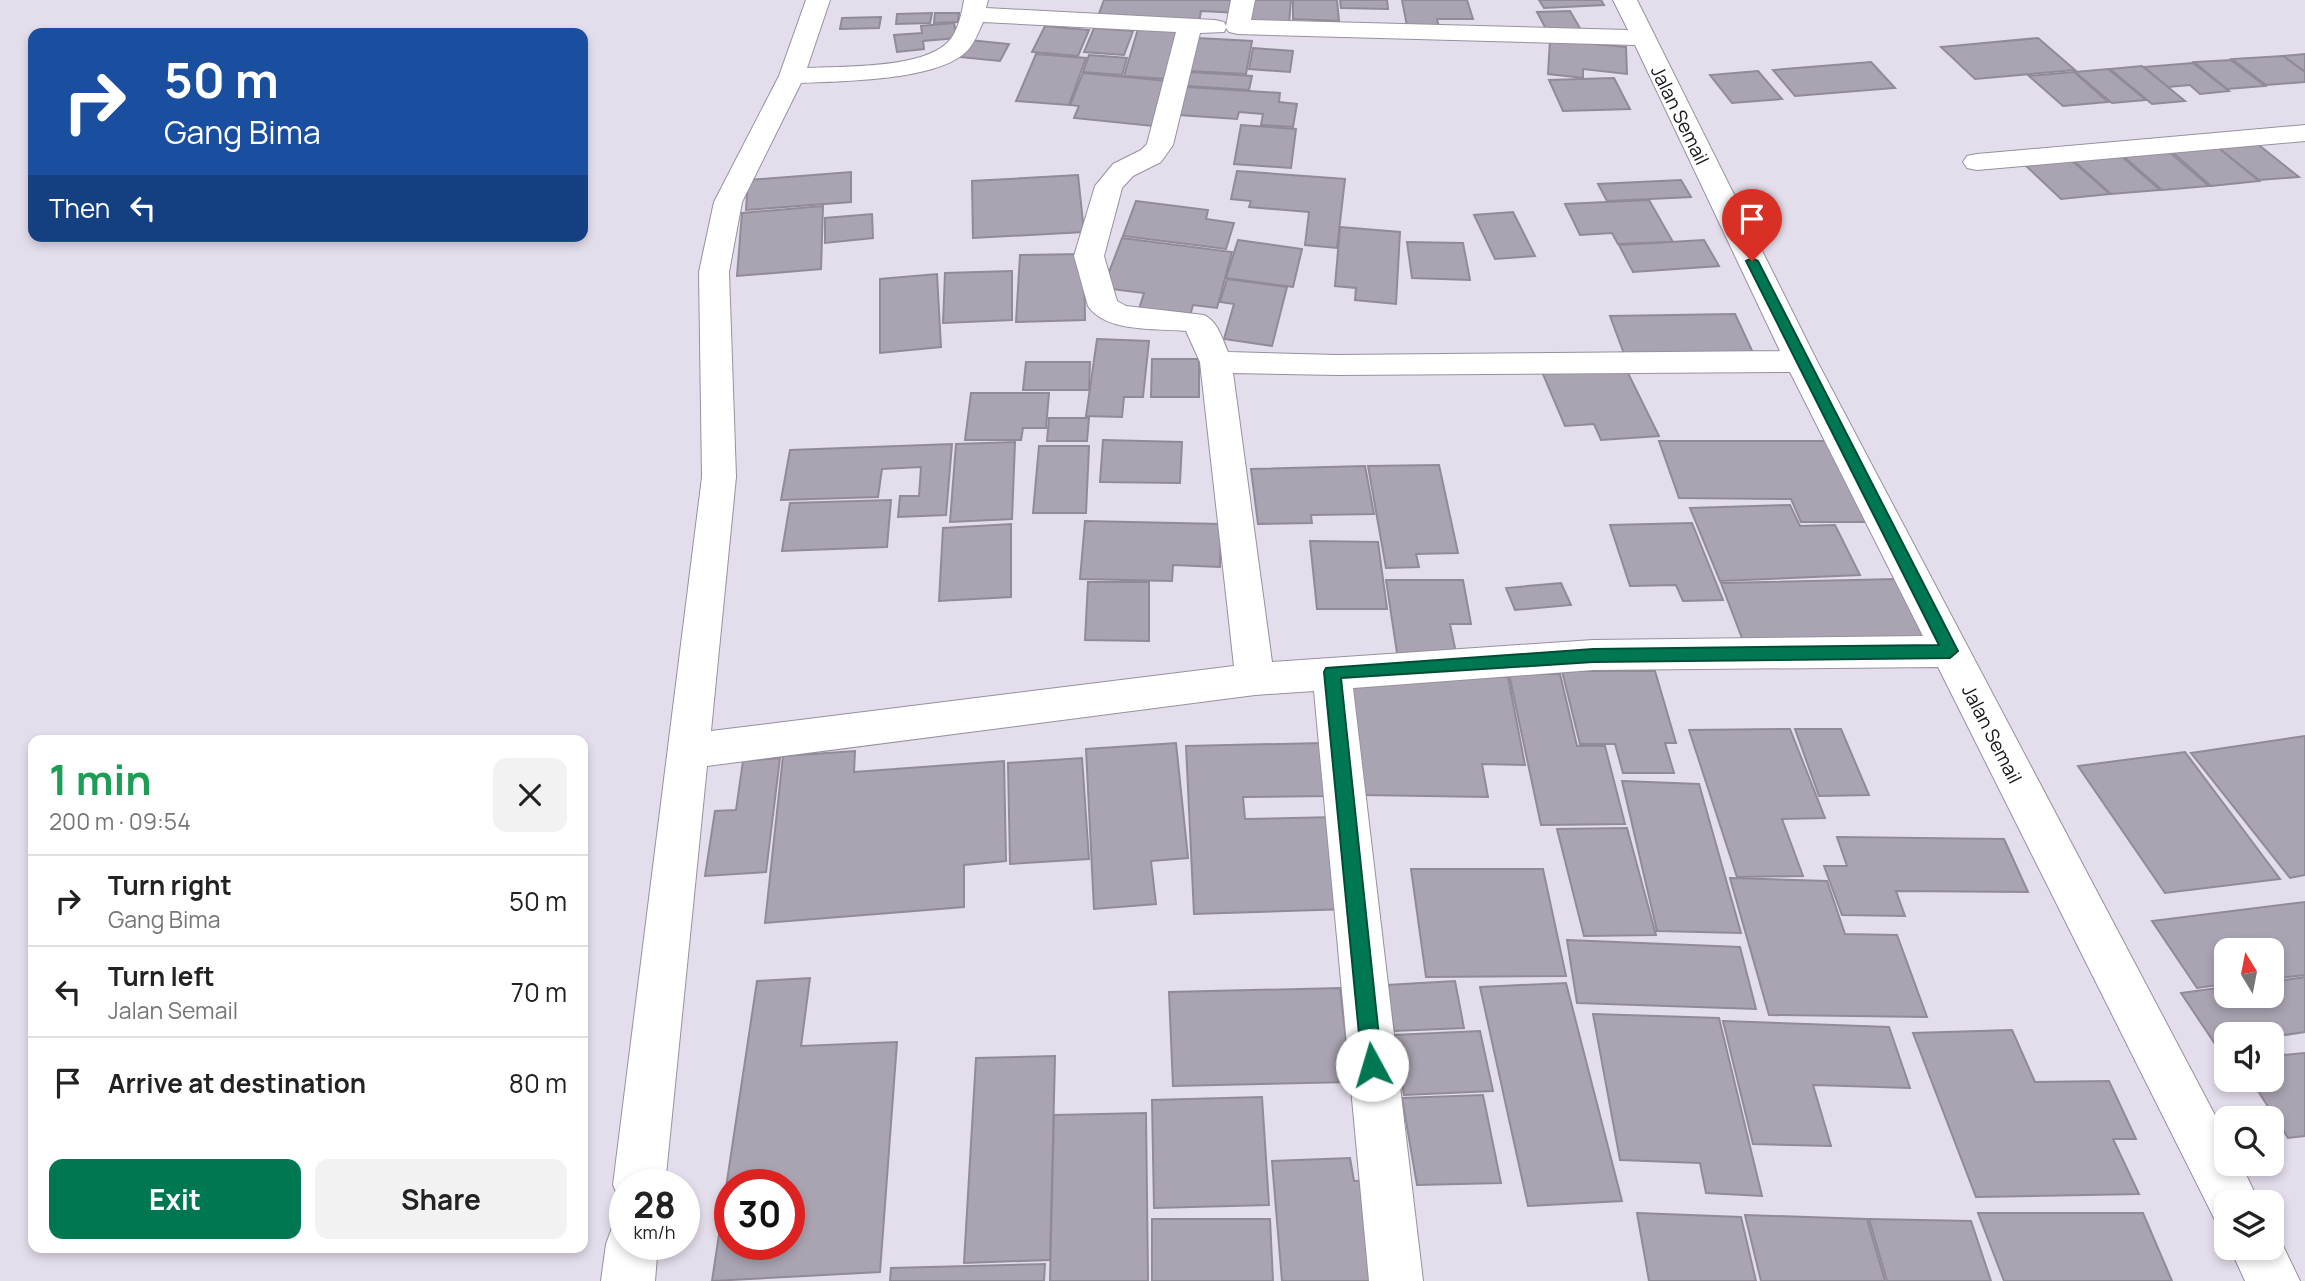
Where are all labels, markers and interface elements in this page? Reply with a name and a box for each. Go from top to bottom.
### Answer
text: 50 m [164,46,279,113]
icon: right [49,56,140,147]
street label: Jalan Semail [1645,61,1715,169]
text: Gang Bima [164,110,321,154]
icon: left [124,189,162,227]
pin [1722,189,1782,261]
text: Then [49,190,110,226]
icon: arrive [1733,200,1771,238]
street label: Jalan Semail [1956,680,2028,788]
text: 1 min [49,750,152,808]
button: close [493,758,567,832]
text: 200 m · 09:54 [49,805,191,837]
text: Turn right [108,867,232,903]
icon: right [49,882,87,920]
text: 50 m [509,883,567,919]
text: Gang Bima [108,903,221,935]
north arrow [2214,938,2284,1008]
map controls [2214,938,2284,1260]
text: Turn left [108,958,215,994]
icon: left [49,973,87,1011]
text: 70 m [511,974,567,1010]
text: Jalan Semail [108,994,238,1026]
button: sound [2214,1022,2284,1092]
position arrow [1335,1028,1409,1102]
icon: arrive [49,1064,87,1102]
text: Arrive at destination [108,1065,366,1101]
text: 80 m [509,1065,567,1101]
button: search [2214,1106,2284,1176]
button: Exit [49,1159,301,1239]
button: Share [315,1159,567,1239]
speed limit sign: 30 [714,1169,805,1260]
text: 28 [633,1181,676,1229]
button: layers [2214,1190,2284,1260]
text: km/h [634,1220,675,1244]

